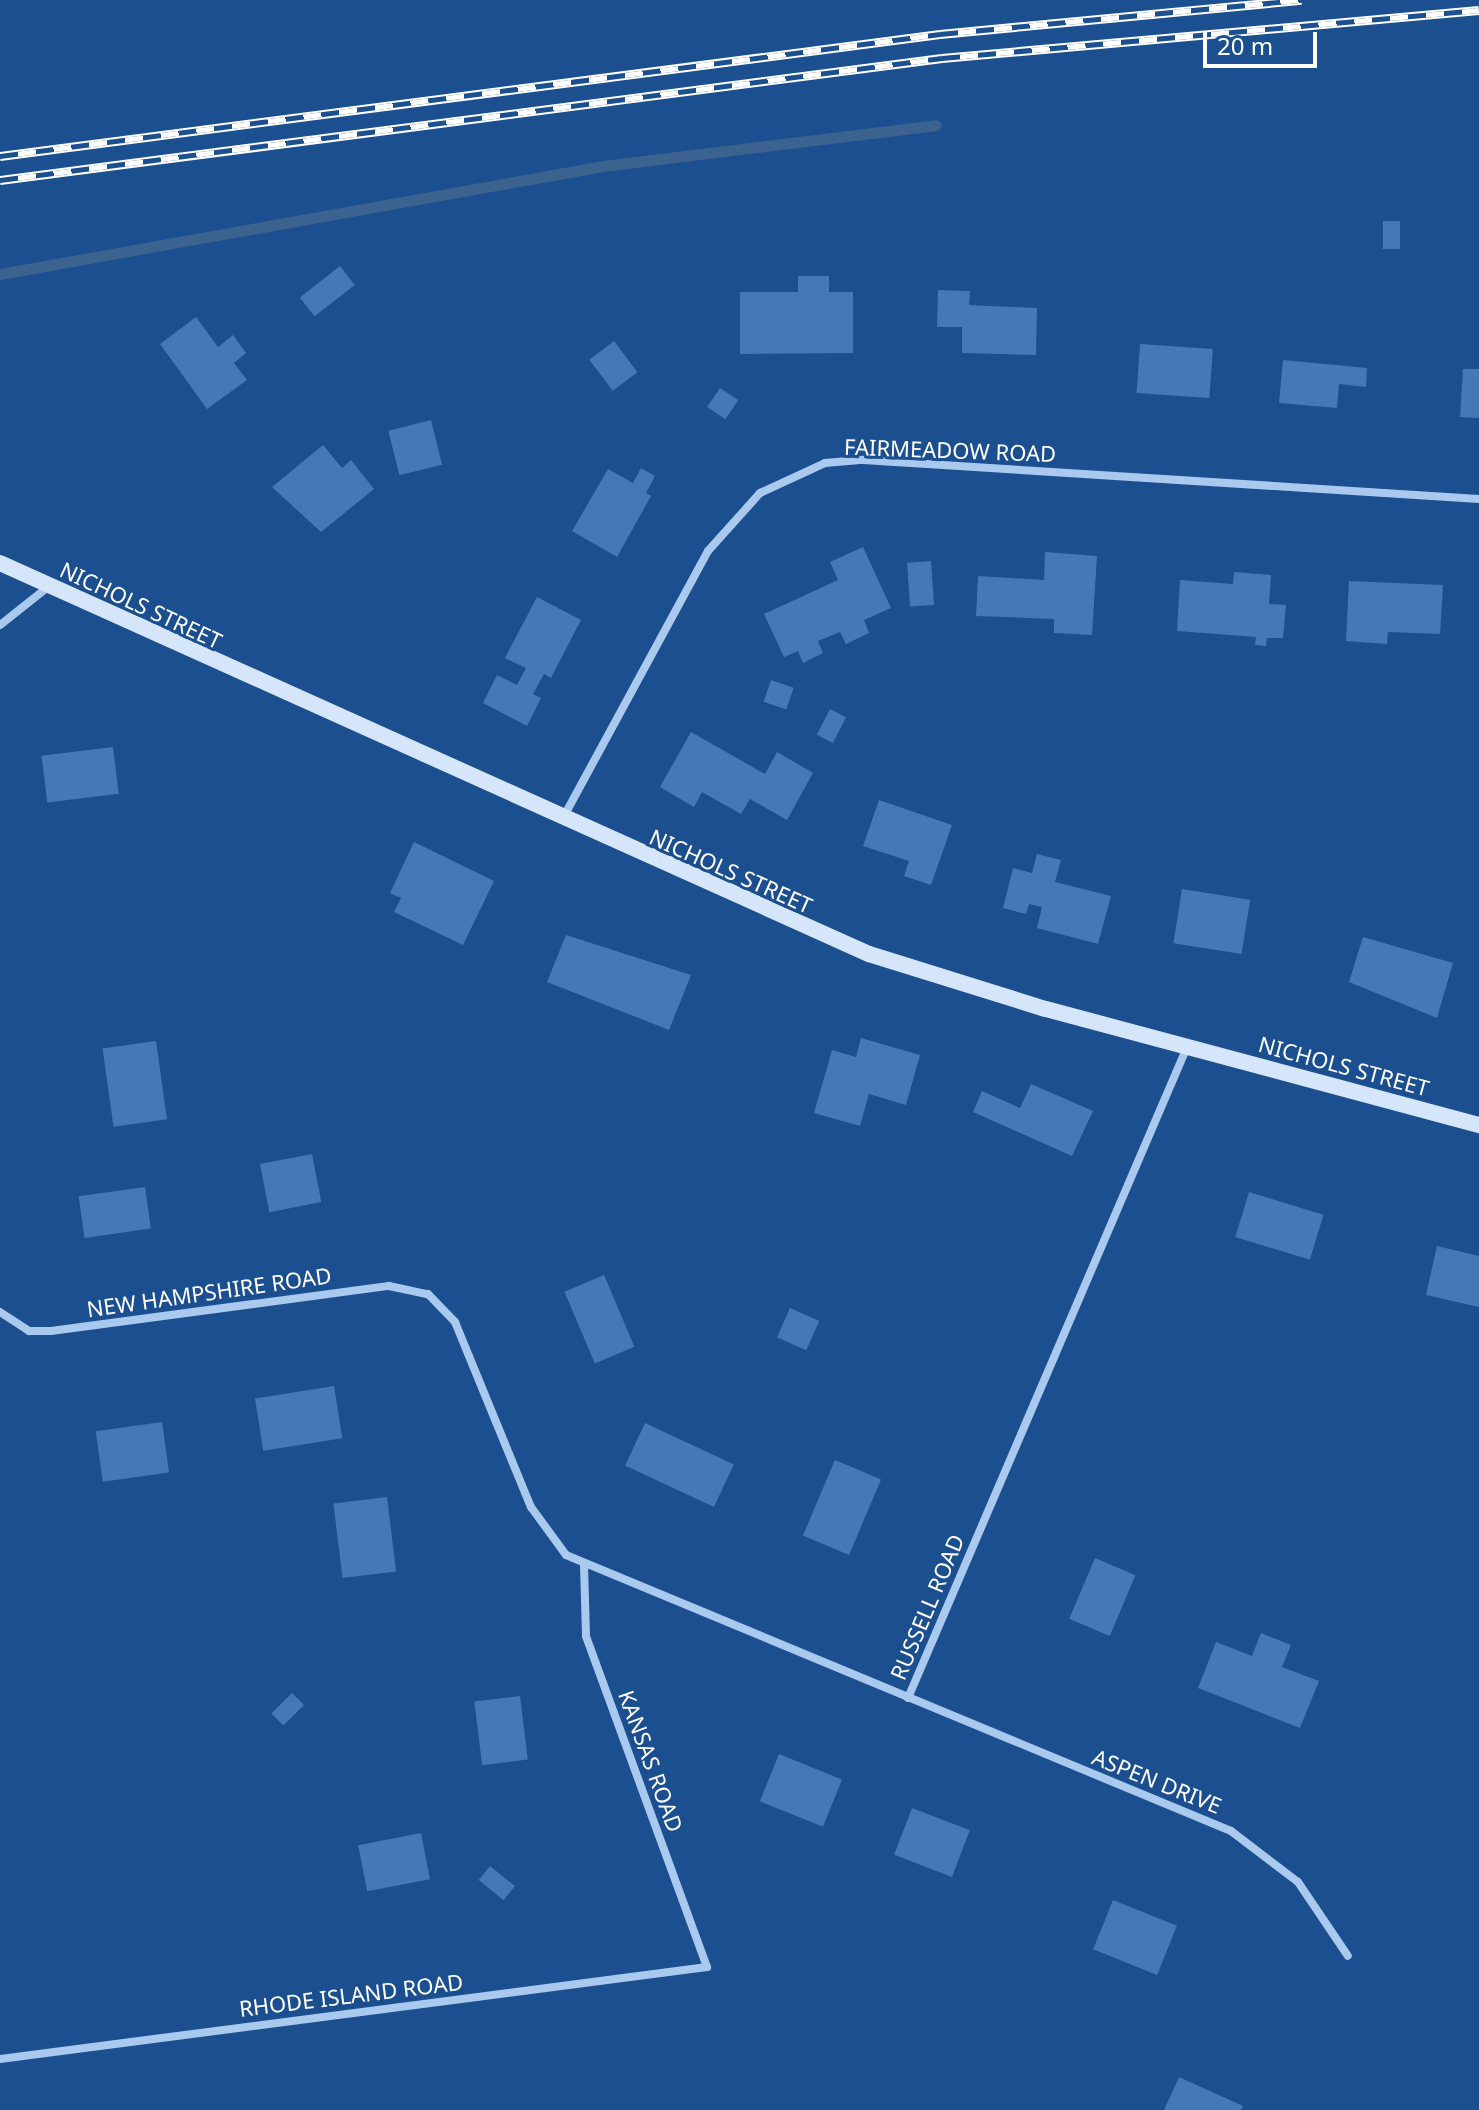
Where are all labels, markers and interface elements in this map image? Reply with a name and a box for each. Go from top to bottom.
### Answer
scale bar [1207,16,1321,66]
text: 20 m [1217,29,1273,62]
street label: FAIRMEADOW ROAD [844,433,1056,467]
street label: NICHOLS STREET [56,556,226,654]
street label: NICHOLS STREET [645,823,817,919]
street label: NICHOLS STREET [1256,1031,1432,1101]
street label: NEW HAMPSHIRE ROAD [85,1262,333,1322]
street label: RUSSELL ROAD [884,1530,970,1684]
street label: KANSAS ROAD [613,1687,689,1835]
street label: ASPEN DRIVE [1089,1743,1225,1819]
street label: RHODE ISLAND ROAD [238,1968,464,2022]

